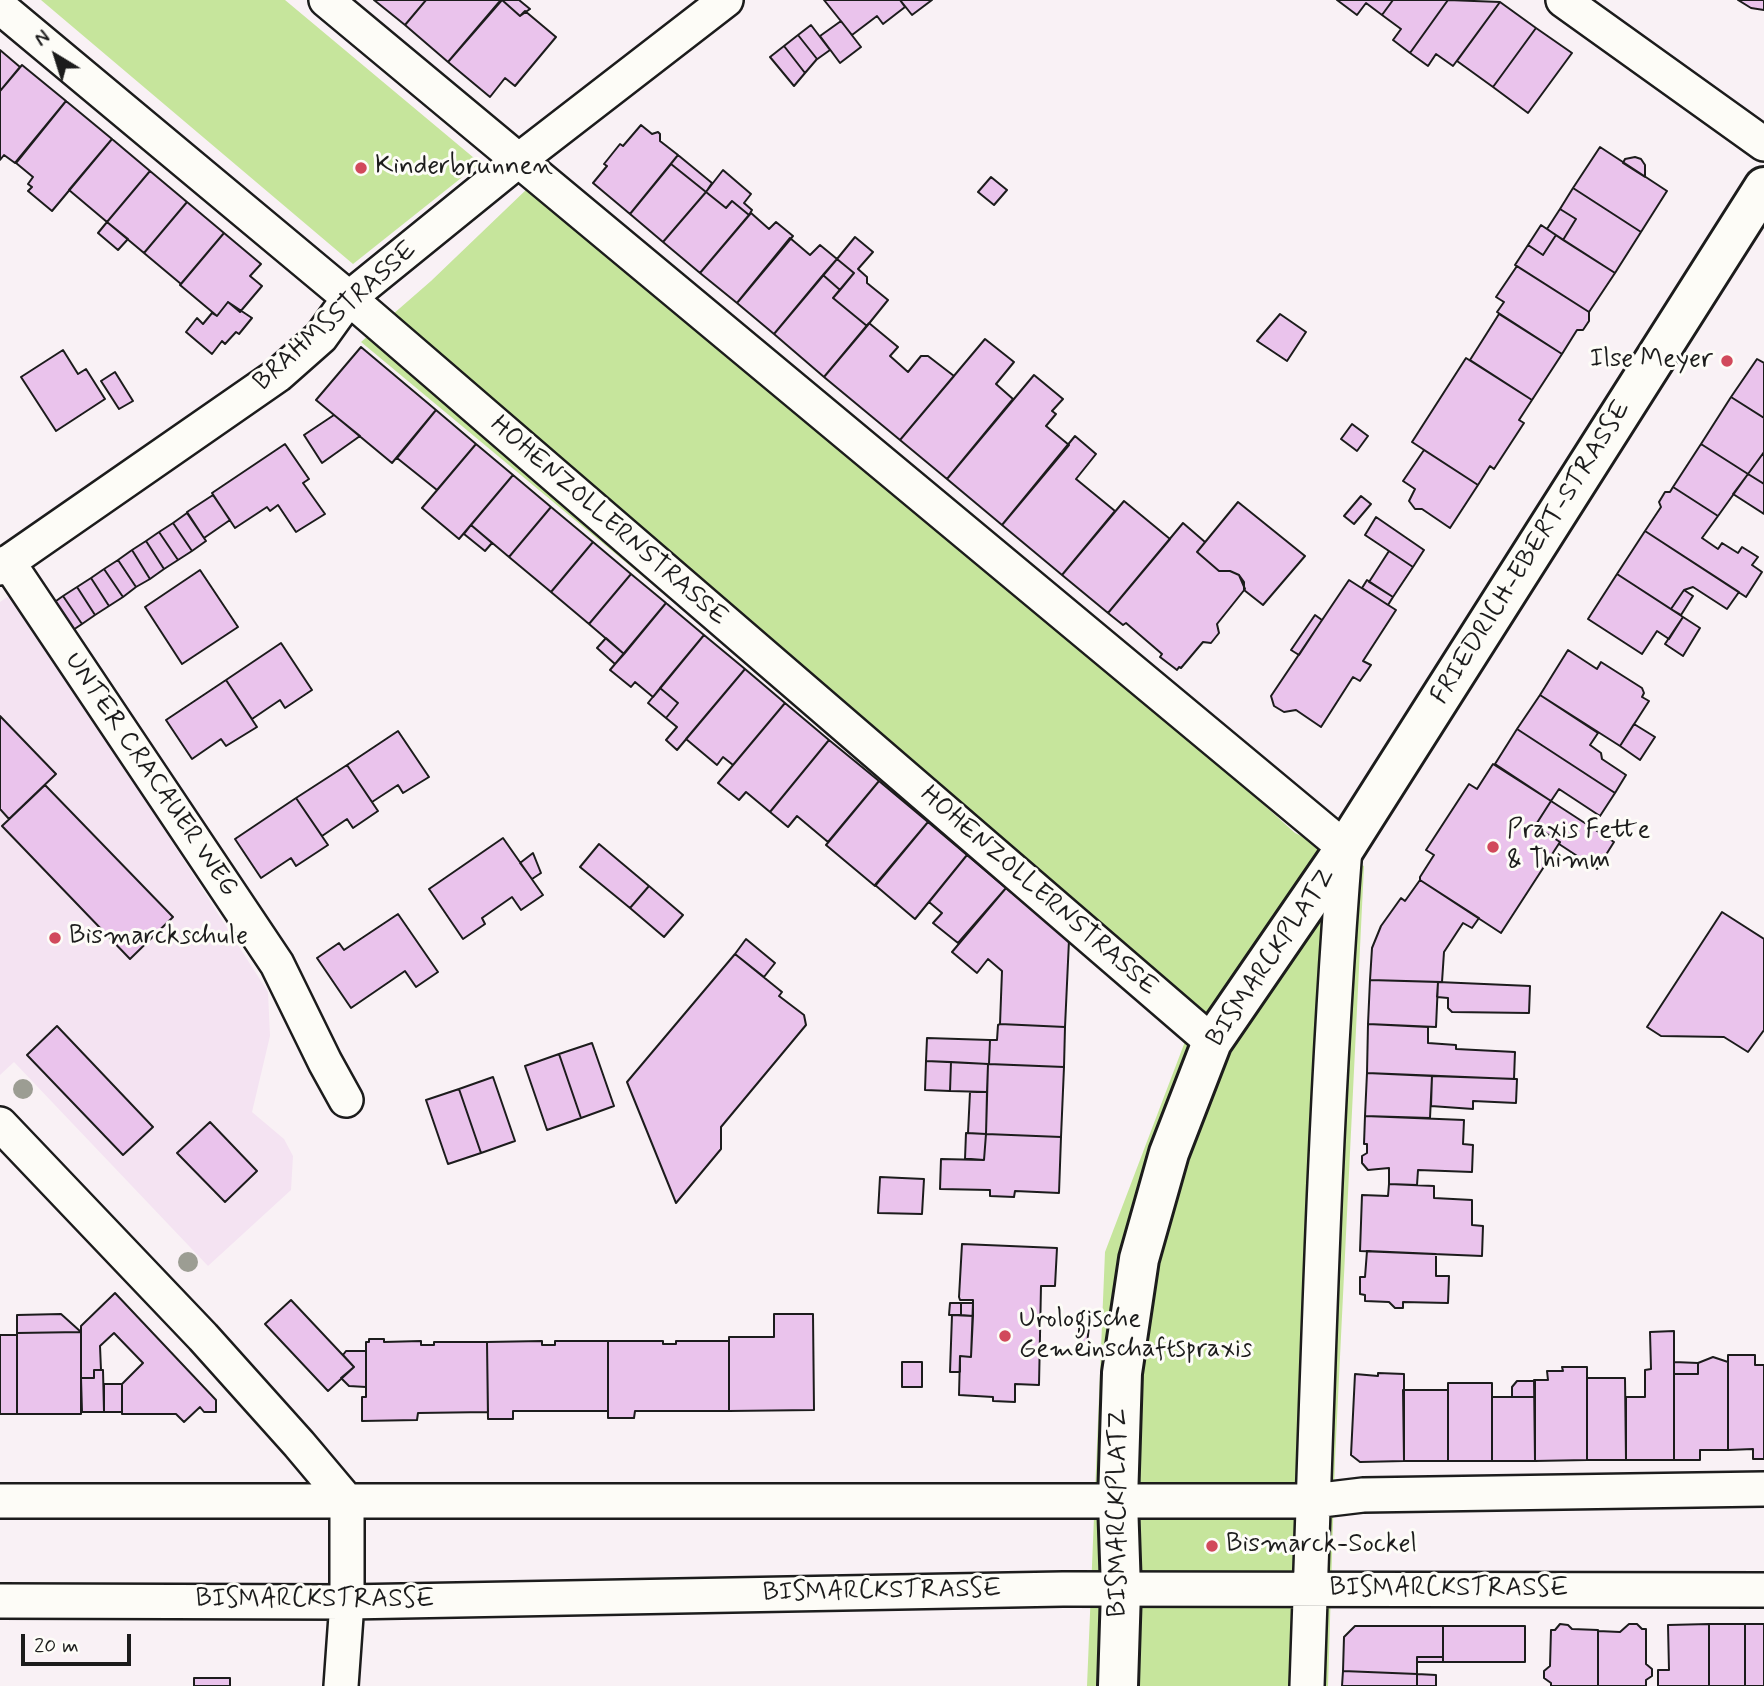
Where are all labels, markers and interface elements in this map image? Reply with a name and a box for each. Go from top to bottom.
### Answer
north arrow [21,21,91,91]
text: N [30,25,55,53]
place label: Kinderbrunnen [375,152,553,184]
marker: Kinderbrunnen [353,160,369,176]
street label: BRAHMSSTRASSE [248,235,424,399]
place label: Ilse Meyer [1590,345,1713,377]
marker: Ilse Meyer [1719,353,1735,369]
street label: FRIEDRICH-EBERT-STRASSE [1425,395,1639,711]
street label: HOHENZOLLERNSTRASSE [483,410,733,634]
street label: UNTER CRACAUER WEG [57,647,243,903]
street label: HOHENZOLLERNSTRASSE [913,780,1163,1004]
place label: Praxis Fette & Thimm [1507,816,1650,878]
marker: Praxis Fette & Thimm [1485,839,1501,855]
street label: BISMARCKPLATZ [1201,863,1343,1053]
place label: Bismarckschule [69,922,248,954]
marker: Bismarckschule [47,930,63,946]
place label: Urologische Gemeinschaftspraxis [1019,1305,1252,1366]
marker: Urologische Gemeinschaftspraxis [997,1328,1013,1344]
street label: BISMARCKPLATZ [1104,1409,1136,1617]
place label: Bismarck-Sockel [1226,1530,1417,1562]
marker: Bismarck-Sockel [1204,1538,1220,1554]
street label: BISMARCKSTRASSE [762,1574,1002,1610]
street label: BISMARCKSTRASSE [1330,1574,1568,1606]
street label: BISMARCKSTRASSE [196,1585,434,1617]
scale bar [24,1620,135,1664]
text: 20 m [34,1632,79,1660]

